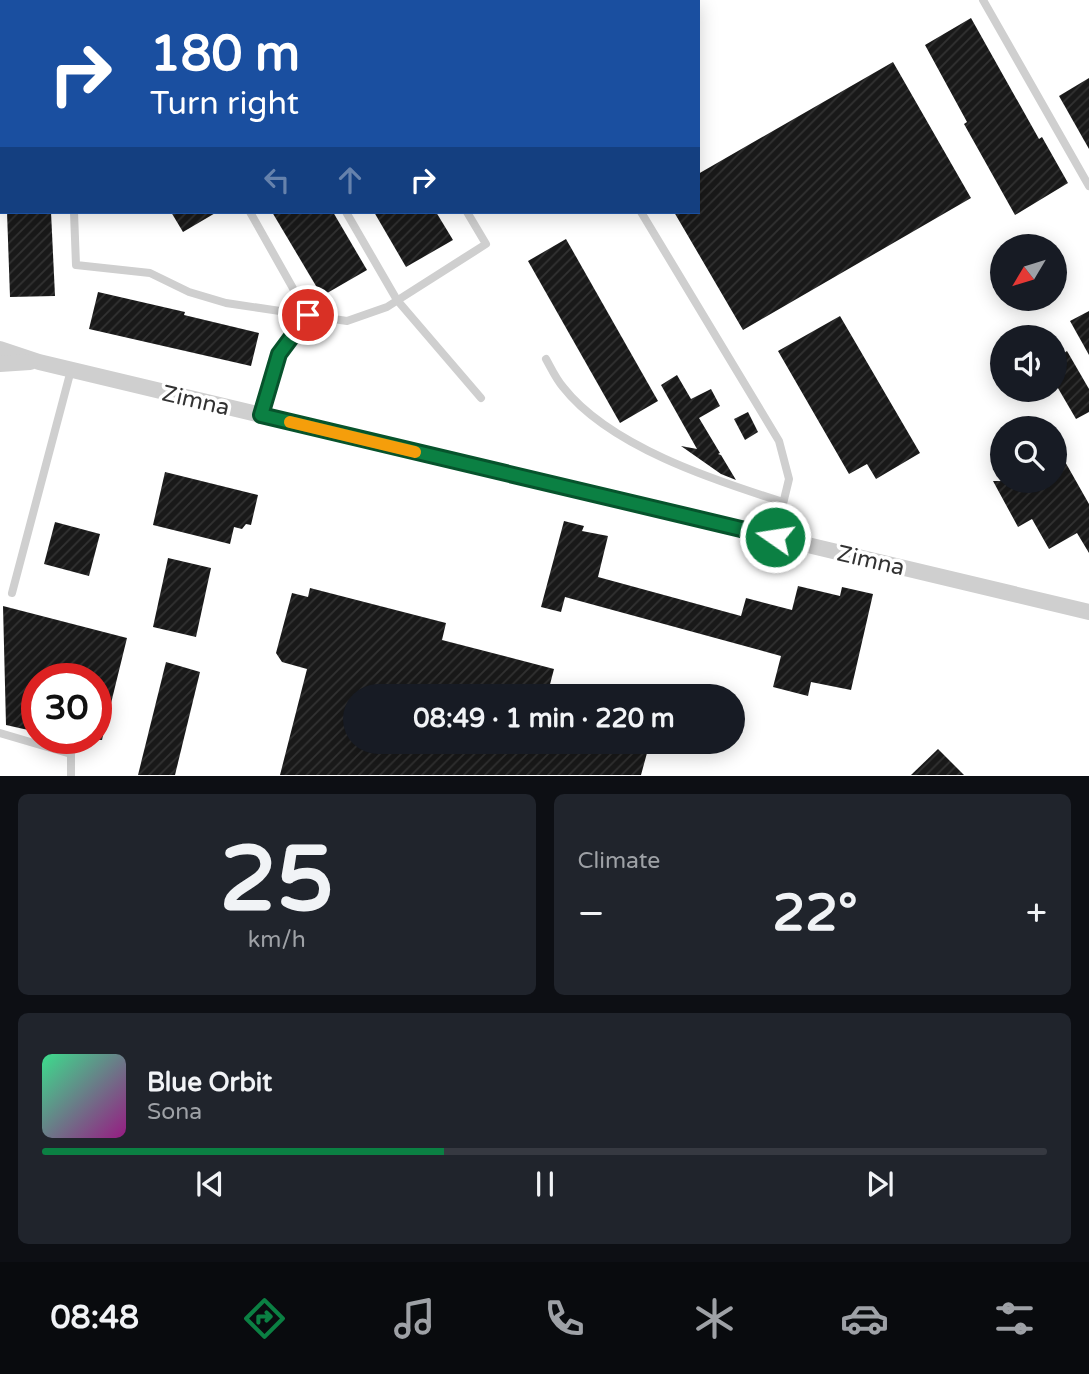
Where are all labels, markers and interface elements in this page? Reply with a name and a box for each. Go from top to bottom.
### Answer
text: 180 m [150,25,300,84]
icon: right [35,28,126,119]
text: Turn right [150,85,299,123]
icon: left [258,161,296,199]
icon: ahead [331,161,369,199]
icon: right [404,161,442,199]
north arrow [990,234,1068,312]
map controls [990,234,1067,493]
pin [278,285,338,345]
icon: arrive [289,296,327,334]
button: sound [990,325,1067,402]
street label: Zimna [159,380,232,422]
button: search [990,416,1067,493]
position arrow [738,500,812,574]
street label: Zimna [834,540,907,582]
speed limit sign: 30 [21,663,112,754]
text: 08:49 · 1 min · 220 m [413,703,675,734]
text: 25 [220,825,334,935]
text: Climate [578,847,660,875]
text: 22° [773,882,858,945]
text: − [578,891,605,937]
text: + [1026,891,1047,937]
text: km/h [248,926,306,954]
text: Blue Orbit [147,1067,272,1098]
text: Sona [147,1098,202,1126]
icon: previous [191,1165,229,1203]
icon: pause [526,1165,564,1203]
icon: next [861,1165,899,1203]
icon: directions [240,1294,289,1343]
icon: music [390,1294,439,1343]
icon: phone [540,1294,589,1343]
icon: climate [690,1294,739,1343]
icon: car [840,1294,889,1343]
icon: filters [990,1294,1039,1343]
text: 08:48 [50,1299,139,1337]

